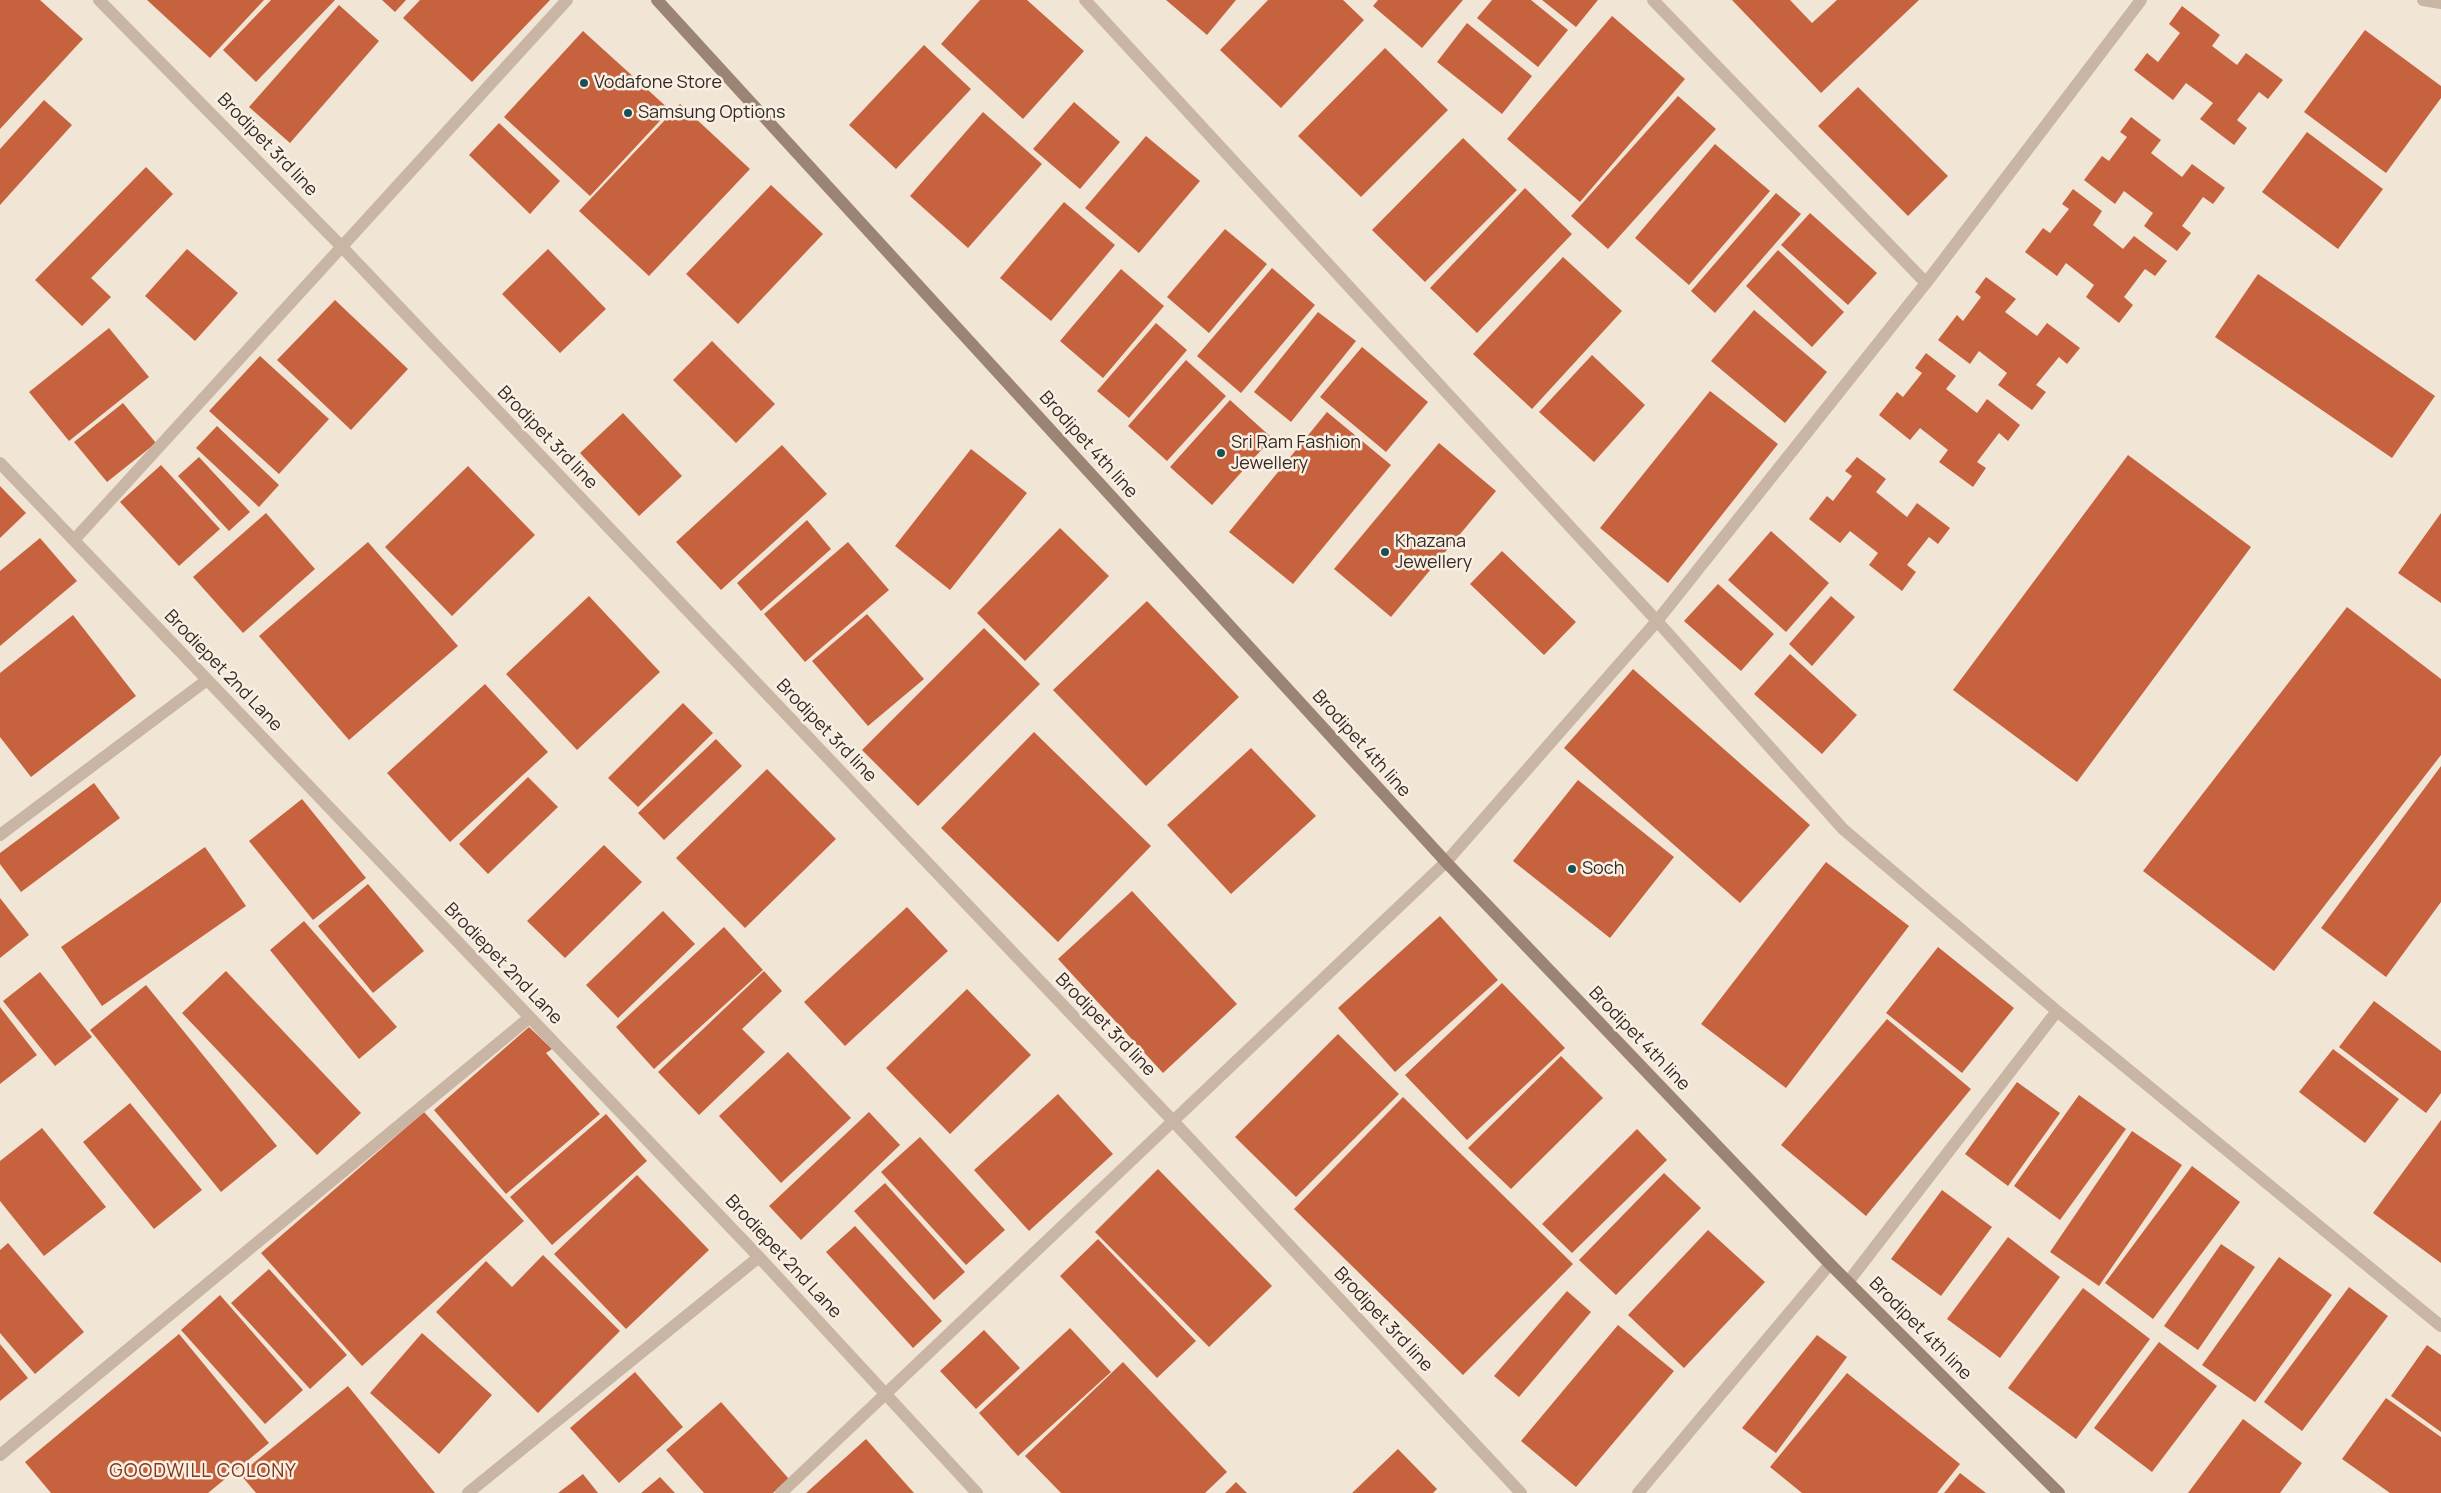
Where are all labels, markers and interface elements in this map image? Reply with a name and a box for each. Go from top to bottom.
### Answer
place label: Vodafone Store [594,72,722,94]
marker: Vodafone Store [578,77,590,89]
street label: Brodipet 3rd line [212,89,322,201]
place label: Samsung Options [638,102,785,124]
marker: Samsung Options [622,107,634,119]
street label: Brodipet 3rd line [492,382,602,494]
street label: Brodipet 4th line [1034,387,1142,503]
place label: Sri Ram Fashion Jewellery [1231,432,1361,474]
marker: Sri Ram Fashion Jewellery [1215,447,1227,459]
place label: Khazana Jewellery [1395,531,1472,574]
marker: Khazana Jewellery [1379,546,1391,558]
street label: Brodiepet 2nd Lane [159,606,287,736]
street label: Brodipet 3rd line [771,675,881,787]
street label: Brodipet 4th line [1307,686,1415,802]
place label: Soch [1582,858,1624,880]
marker: Soch [1566,863,1578,875]
street label: Brodiepet 2nd Lane [439,899,567,1029]
street label: Brodipet 3rd line [1050,969,1160,1081]
street label: Brodipet 4th line [1584,982,1694,1096]
street label: Brodiepet 2nd Lane [720,1191,846,1323]
street label: Brodipet 3rd line [1329,1263,1437,1377]
street label: Brodipet 4th line [1864,1273,1976,1385]
district label: GOODWILL COLONY [107,1461,299,1483]

